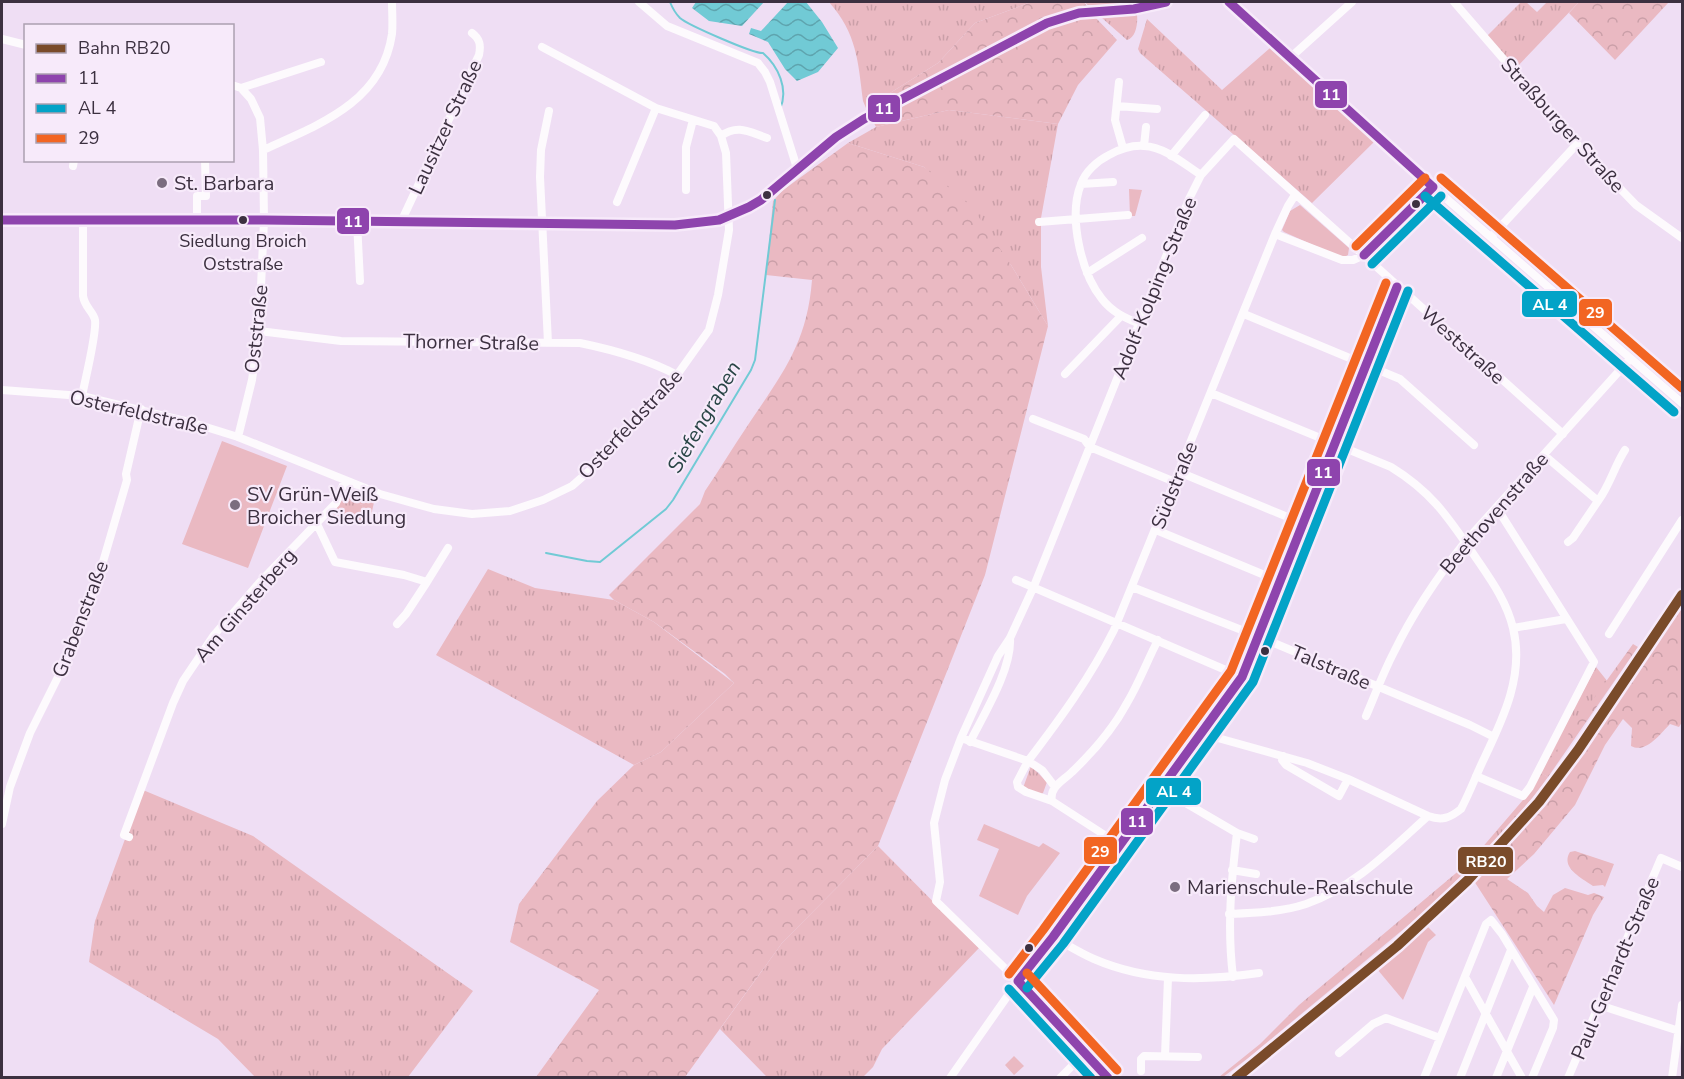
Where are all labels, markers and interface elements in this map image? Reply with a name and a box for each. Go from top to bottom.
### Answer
legend [24,24,234,162]
text: Bahn RB20 [78,36,171,60]
street label: Straßburger Straße [1494,52,1631,199]
street label: Lausitzer Straße [402,55,488,199]
text: 11 [78,66,100,90]
line badge: 11 [1314,80,1348,109]
text: 11 [1321,84,1341,106]
line badge: 11 [867,94,901,123]
text: AL 4 [78,96,117,120]
text: 11 [874,98,894,120]
text: 29 [78,126,100,150]
place label: St. Barbara [174,170,274,197]
marker: St. Barbara [155,176,169,190]
unlabelled marker [761,189,773,201]
street label: Adolf-Kolping-Straße [1105,193,1203,383]
unlabelled marker [1410,198,1422,210]
line badge: 11 [336,207,370,235]
text: 11 [343,211,363,233]
marker: Siedlung Broich Oststraße [237,214,249,226]
place label: Siedlung Broich Oststraße [179,229,307,276]
street label: Oststraße [238,283,275,375]
line badge: AL 4 [1521,290,1578,318]
text: AL 4 [1533,294,1568,316]
line badge: 29 [1578,298,1613,327]
street label: Weststraße [1415,300,1511,391]
text: 29 [1585,302,1605,324]
street label: Thorner Straße [403,328,539,357]
water label: Siefengraben [661,356,747,478]
street label: Osterfeldstraße [572,363,689,485]
street label: Osterfeldstraße [67,383,211,442]
street label: Südstraße [1145,437,1204,533]
street label: Beethovenstraße [1434,447,1555,580]
line badge: 11 [1306,458,1341,487]
text: 11 [1313,462,1333,484]
place label: SV Grün-Weiß Broicher Siedlung [247,481,406,531]
marker: SV Grün-Weiß Broicher Siedlung [228,498,242,512]
street label: Am Ginsterberg [188,543,302,668]
street label: Grabenstraße [46,557,115,681]
street label: Talstraße [1287,639,1375,696]
unlabelled marker [1259,645,1271,657]
line badge: AL 4 [1145,777,1202,806]
text: AL 4 [1157,781,1192,803]
line badge: 11 [1120,807,1154,836]
text: 11 [1127,811,1147,833]
line badge: 29 [1083,836,1118,865]
text: 29 [1090,841,1110,863]
line badge: RB20 [1457,846,1514,875]
text: RB20 [1465,851,1507,873]
street label: Paul-Gerhardt-Straße [1565,873,1666,1064]
place label: Marienschule-Realschule [1187,874,1413,901]
marker: Marienschule-Realschule [1168,880,1182,894]
unlabelled marker [1023,942,1035,954]

